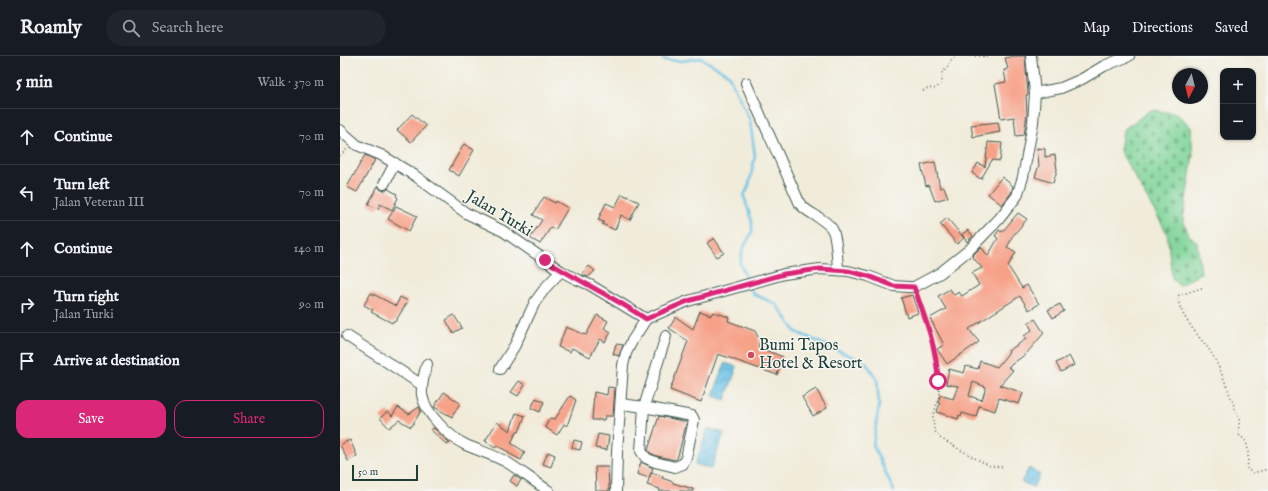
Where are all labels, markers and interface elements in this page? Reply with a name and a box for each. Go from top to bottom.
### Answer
search box [106,10,386,46]
text: Roamly [20,16,82,40]
icon: search [120,17,142,39]
text: Search here [152,18,223,37]
text: Map [1083,19,1110,37]
text: Directions [1132,19,1193,37]
text: Saved [1215,19,1248,37]
north arrow [1172,68,1208,104]
map controls [1220,68,1256,140]
button: + [1220,68,1256,104]
text: 5 min [16,72,53,93]
text: Walk · 370 m [258,74,324,91]
button: − [1220,104,1256,140]
icon: ahead [16,126,38,148]
text: Continue [54,127,112,146]
text: 70 m [299,128,324,145]
text: Turn left [54,175,110,194]
icon: left [16,182,38,204]
text: 70 m [299,184,324,201]
street label: Jalan Turki [461,185,536,242]
text: Jalan Veteran III [54,194,145,211]
icon: ahead [16,238,38,260]
text: Continue [54,239,112,258]
text: 140 m [294,240,324,257]
route end [536,251,554,269]
text: Turn right [54,287,119,306]
icon: right [16,294,38,316]
text: 90 m [299,296,324,313]
text: Jalan Turki [54,306,114,323]
place label: Bumi Tapos Hotel & Resort [759,336,863,374]
icon: arrive [16,350,38,372]
marker: Bumi Tapos Hotel & Resort [746,350,756,360]
text: Arrive at destination [54,351,180,370]
route start [929,372,947,390]
button: Save [16,400,166,438]
button: Share [174,400,324,438]
scale bar [352,463,418,482]
text: 50 m [358,465,378,479]

